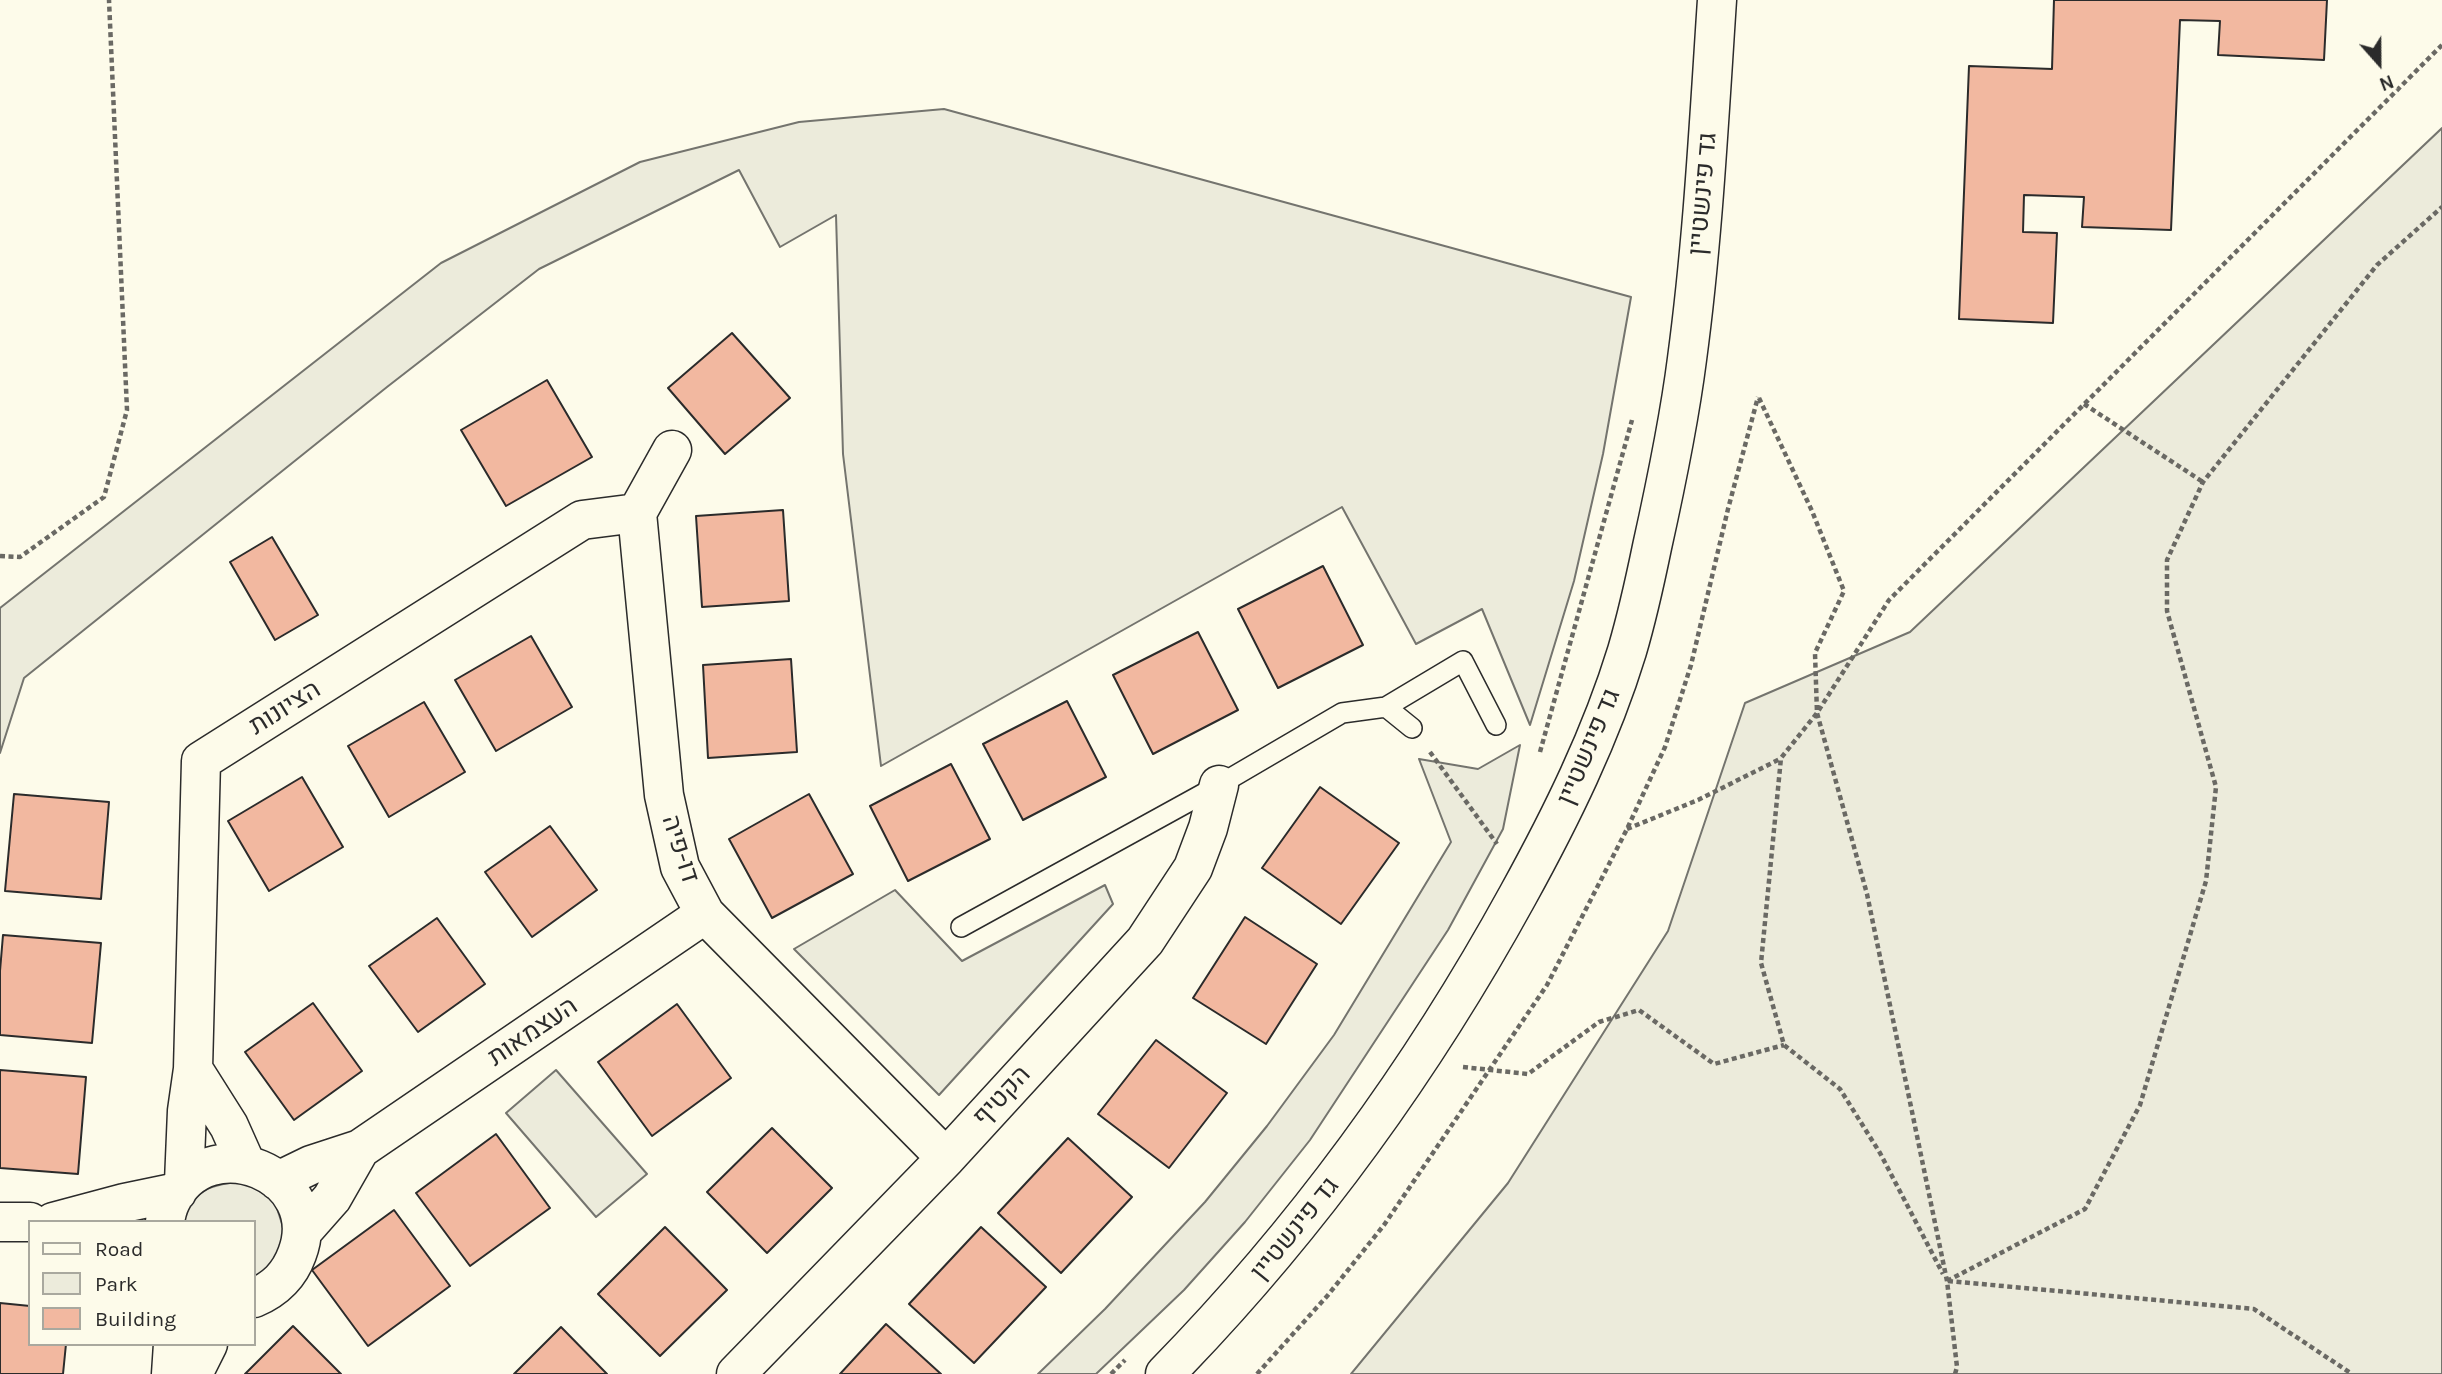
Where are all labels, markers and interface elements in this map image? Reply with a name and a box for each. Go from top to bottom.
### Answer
north arrow [2344,28,2414,98]
text: N [2376,70,2397,95]
street label: גד פינשטיין [1682,131,1724,257]
street label: הציונות [244,674,326,742]
street label: גד פינשטיין [1551,684,1627,810]
street label: דו-פיה [654,811,706,887]
street label: העצמאות [482,991,584,1073]
street label: הקטיף [966,1059,1038,1133]
street label: גד פינשטיין [1244,1171,1346,1287]
legend [28,1220,256,1346]
text: Road [95,1237,143,1261]
text: Park [95,1272,138,1296]
text: Building [95,1307,176,1331]

